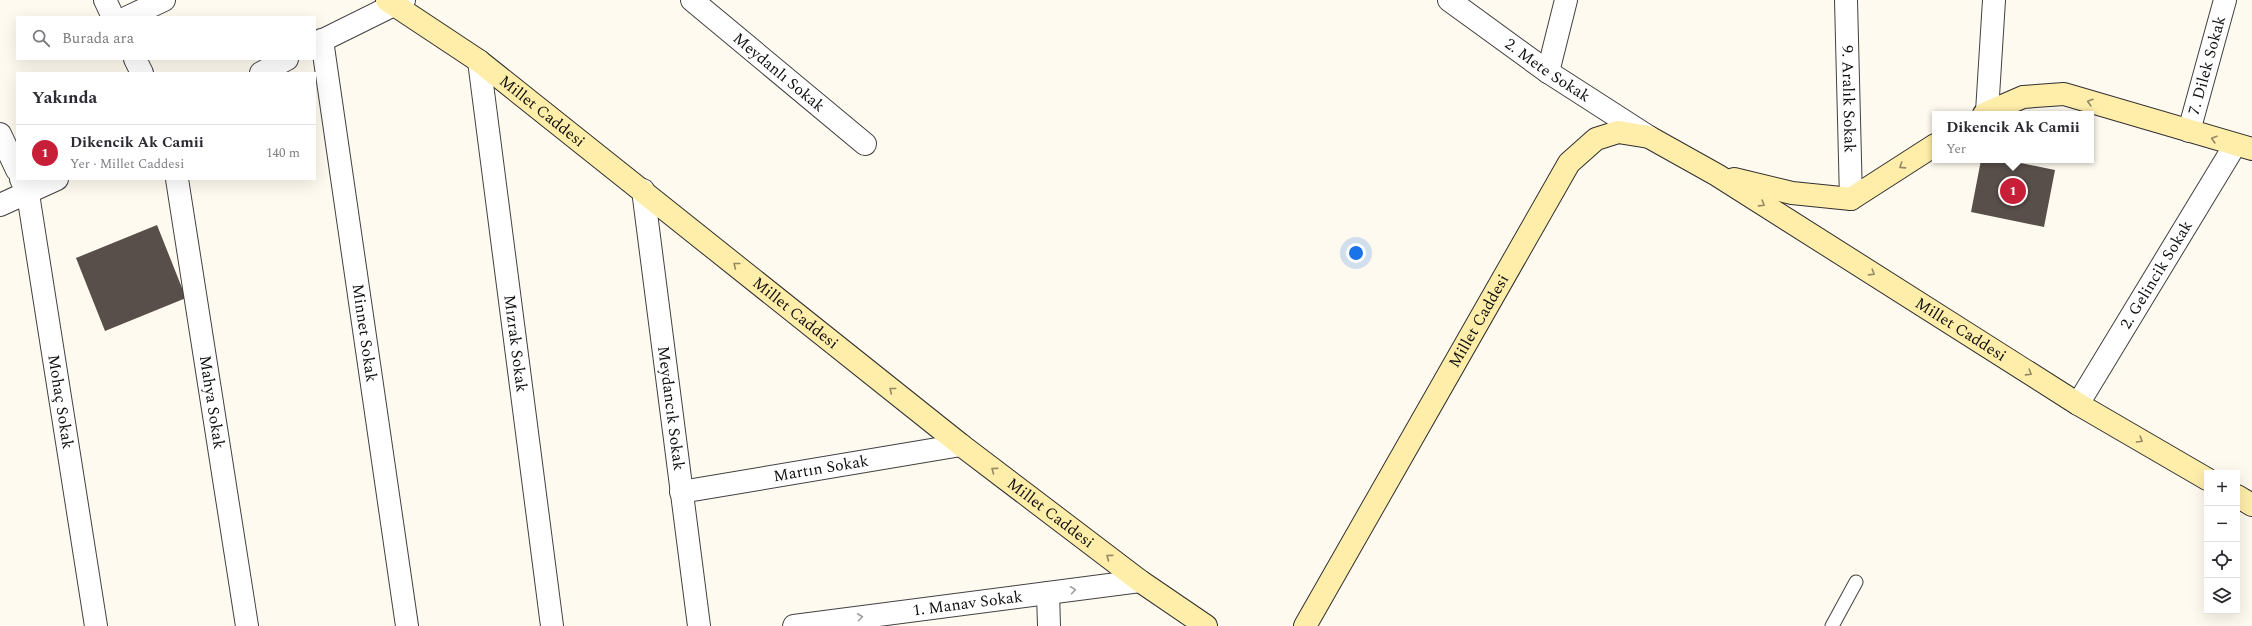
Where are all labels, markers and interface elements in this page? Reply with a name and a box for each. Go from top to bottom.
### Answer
street label: 7. Dilek Sokak [2182,13,2232,118]
search box [16,16,316,60]
icon: search [30,27,52,49]
text: Burada ara [62,27,134,50]
street label: Meydanlı Sokak [728,27,830,118]
street label: 2. Mete Sokak [1500,32,1595,108]
street label: 9. Aralık Sokak [1835,45,1862,153]
street label: Millet Caddesi [494,69,590,153]
text: Yakında [32,85,97,111]
one-way arrow [2086,98,2093,107]
popup [1932,111,2094,163]
text: Dikencik Ak Camii [1946,116,2080,139]
text: Dikencik Ak Camii [70,131,204,154]
one-way arrow [2211,135,2218,144]
text: Yer [1946,139,1966,159]
text: 1 [41,143,49,163]
text: 140 m [266,143,300,163]
text: Yer · Millet Caddesi [70,154,184,174]
one-way arrow [1899,161,1906,169]
pin: 1 [2000,176,2026,206]
one-way arrow [1758,199,1765,206]
street label: 2. Gelincik Sokak [2114,216,2199,334]
your location [1346,243,1366,263]
one-way arrow [734,262,741,269]
one-way arrow [1868,269,1875,276]
street label: Millet Caddesi [1443,270,1515,372]
street label: Millet Caddesi [747,271,844,355]
street label: Minnet Sokak [345,282,384,384]
street label: Millet Caddesi [1910,291,2011,368]
street label: Mızrak Sokak [497,293,534,394]
street label: Meydancık Sokak [651,344,691,472]
street label: Mohaç Sokak [41,353,80,451]
street label: Mahya Sokak [193,354,231,451]
one-way arrow [2025,368,2032,376]
one-way arrow [890,388,897,395]
one-way arrow [2136,436,2143,443]
street label: Martın Sokak [772,449,871,488]
one-way arrow [992,468,999,475]
map controls [2204,470,2240,614]
button: + [2204,470,2240,506]
street label: Millet Caddesi [1002,472,1099,554]
button: − [2204,506,2240,542]
button: locate [2204,542,2240,578]
one-way arrow [1107,555,1114,562]
button: layers [2204,578,2240,614]
street label: 1. Manav Sokak [911,584,1024,622]
one-way arrow [1070,585,1076,594]
one-way arrow [857,613,864,622]

